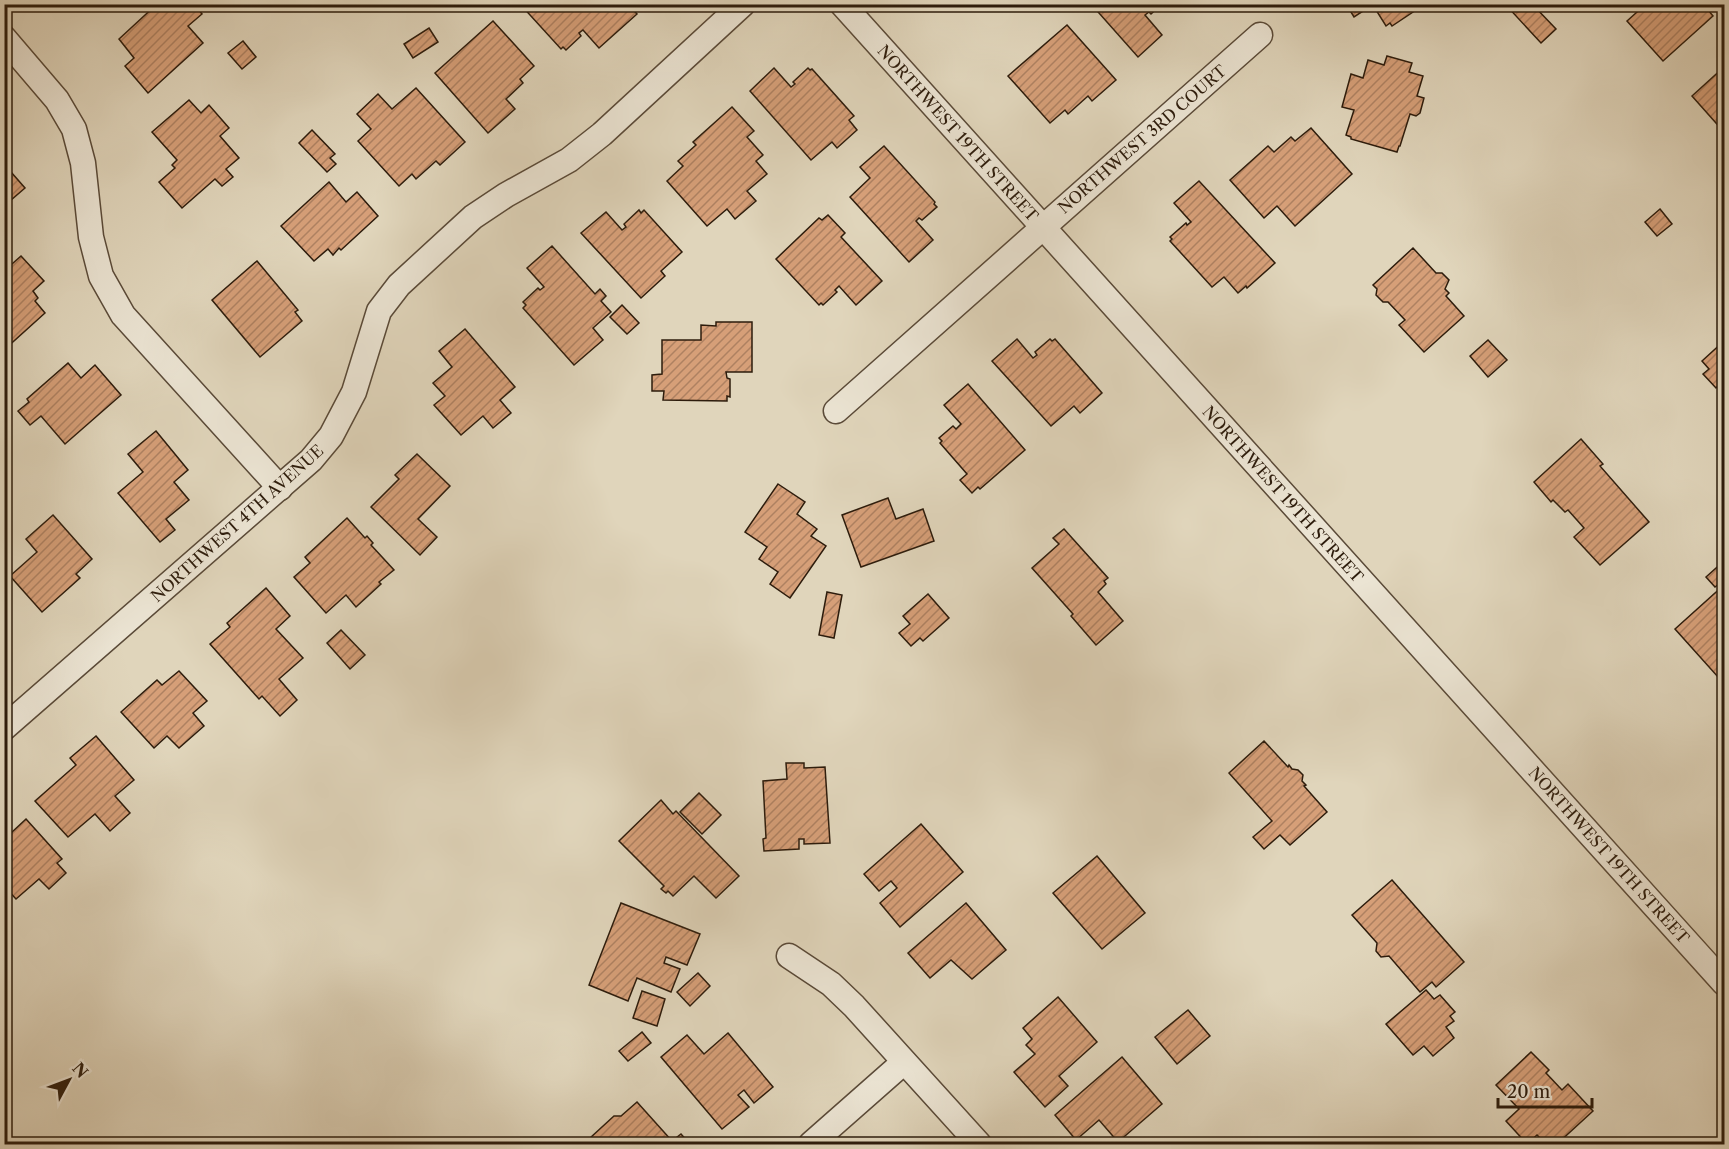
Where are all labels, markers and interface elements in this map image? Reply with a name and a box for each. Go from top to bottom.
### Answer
street label: NORTHWEST 19TH STREET [873,41,1043,225]
street label: NORTHWEST 3RD COURT [1054,61,1230,217]
street label: NORTHWEST 19TH STREET [1198,402,1368,586]
street label: NORTHWEST 4TH AVENUE [147,440,327,606]
street label: NORTHWEST 19TH STREET [1524,763,1694,947]
north arrow [39,1050,99,1110]
text: N [68,1058,92,1082]
scale bar [1498,1071,1592,1109]
text: 20 m [1507,1081,1551,1103]

